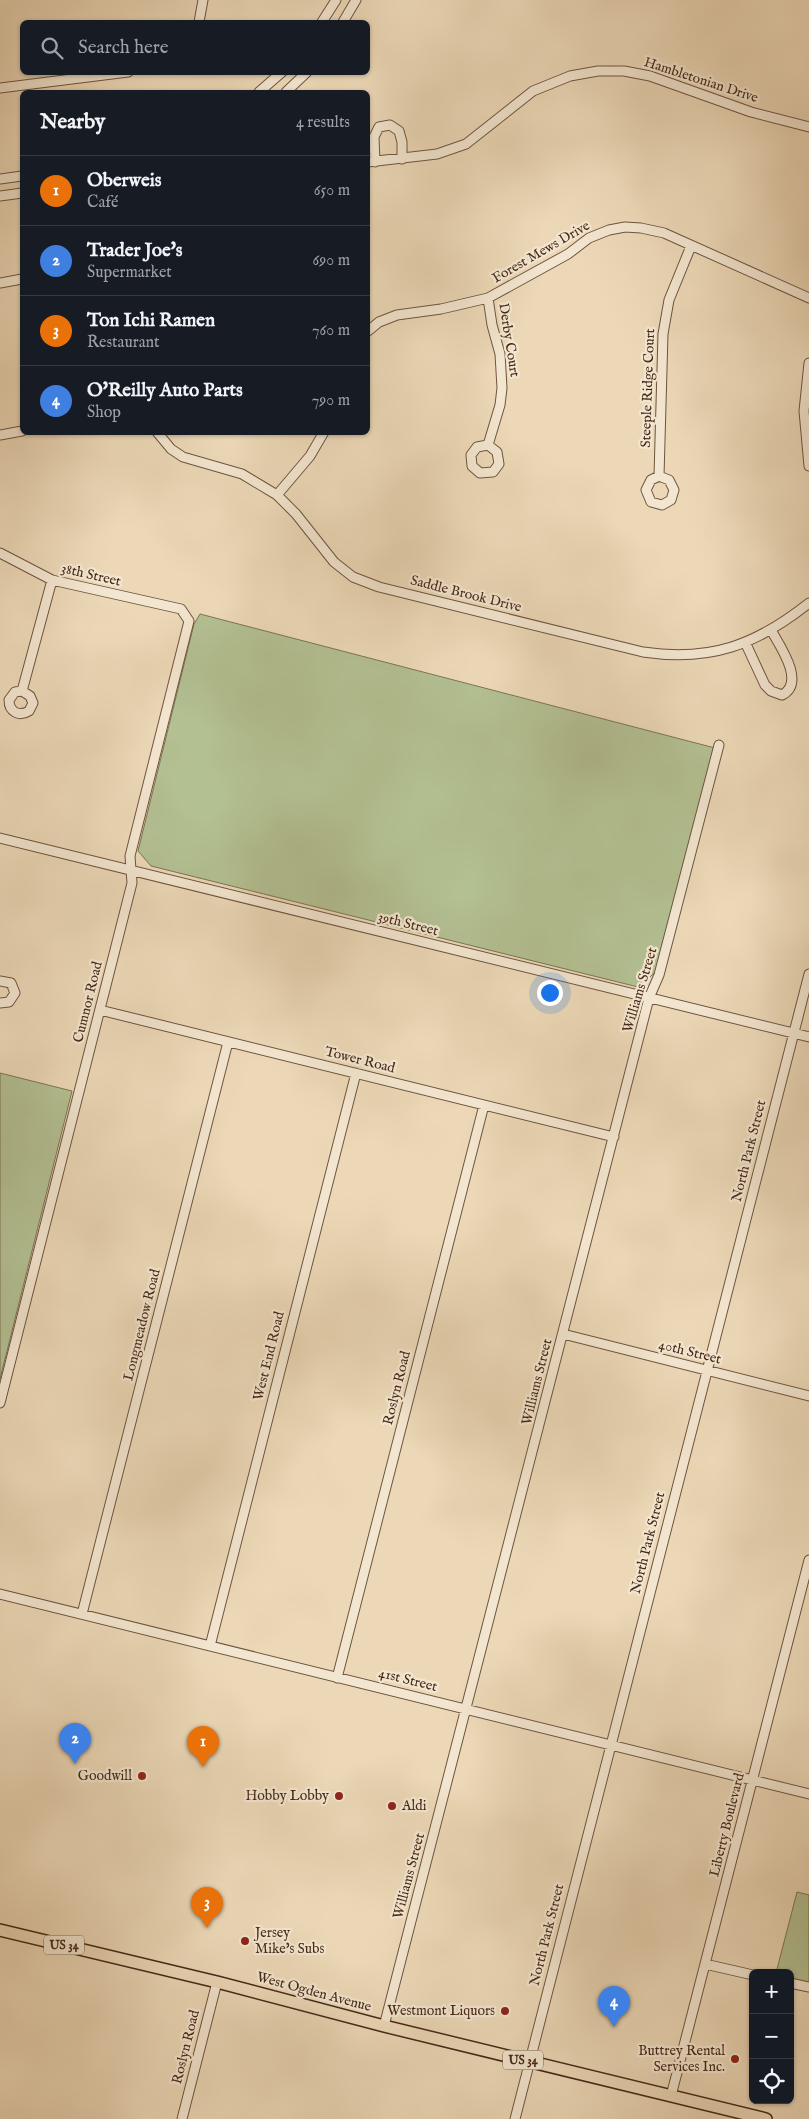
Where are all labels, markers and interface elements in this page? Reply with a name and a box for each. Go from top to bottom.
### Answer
search box [20,20,370,75]
icon: search [38,34,66,62]
text: Search here [78,36,169,60]
street label: Hambletonian Drive [642,53,761,107]
text: Nearby [40,109,105,136]
text: 4 results [296,113,350,133]
text: Oberweis [87,169,162,193]
text: 1 [53,181,59,201]
text: 650 m [314,181,350,201]
text: Café [87,193,118,213]
street label: Forest Mews Drive [489,216,594,287]
text: Trader Joe's [87,239,183,263]
text: 2 [52,251,60,271]
text: 690 m [313,251,350,271]
text: Supermarket [87,263,172,283]
street label: Derby Court [494,302,524,379]
text: Ton Ichi Ramen [87,309,215,333]
text: 3 [53,321,59,341]
text: 760 m [312,321,350,341]
street label: Steeple Ridge Court [637,328,659,448]
text: Restaurant [87,333,160,353]
text: O'Reilly Auto Parts [87,379,243,403]
text: 4 [52,391,60,411]
text: 790 m [312,391,350,411]
text: Shop [87,403,121,423]
street label: 38th Street [59,559,123,591]
street label: Saddle Brook Drive [409,571,524,617]
street label: 39th Street [376,908,440,940]
street label: Williams Street [619,945,662,1035]
street label: Cumnor Road [69,959,107,1044]
your location [537,980,563,1006]
street label: Tower Road [323,1043,398,1078]
street label: North Park Street [728,1098,770,1204]
street label: Longmeadow Road [119,1267,165,1383]
street label: West End Road [249,1309,289,1402]
street label: 40th Street [657,1336,723,1368]
street label: Williams Street [518,1337,556,1427]
street label: Roslyn Road [379,1349,415,1427]
street label: North Park Street [627,1490,669,1596]
street label: 41st Street [377,1664,439,1696]
pin: 2 [59,1723,91,1764]
pin: 1 [187,1726,219,1767]
place label: Goodwill [78,1767,132,1785]
marker: Goodwill [136,1770,148,1782]
street label: Liberty Boulevard [705,1771,749,1879]
place label: Hobby Lobby [246,1787,329,1805]
marker: Hobby Lobby [333,1790,345,1802]
place label: Aldi [401,1797,427,1815]
marker: Aldi [386,1800,398,1812]
street label: Williams Street [389,1831,429,1921]
street label: North Park Street [526,1882,568,1988]
pin: 3 [191,1887,223,1928]
place label: Jersey Mike's Subs [253,1924,324,1958]
marker: Jersey Mike's Subs [239,1935,251,1947]
road number: US 34 [44,1936,84,1954]
street label: West Ogden Avenue [255,1968,374,2016]
map controls [749,1969,794,2104]
button: + [749,1969,794,2014]
pin: 4 [598,1986,630,2027]
place label: Westmont Liquors [387,2002,495,2020]
marker: Westmont Liquors [499,2005,511,2017]
street label: Roslyn Road [168,2008,204,2086]
button: − [749,2014,794,2059]
place label: Buttrey Rental Services Inc. [638,2042,725,2076]
road number: US 34 [503,2050,543,2070]
marker: Buttrey Rental Services Inc. [729,2053,741,2065]
button: locate [749,2059,794,2104]

